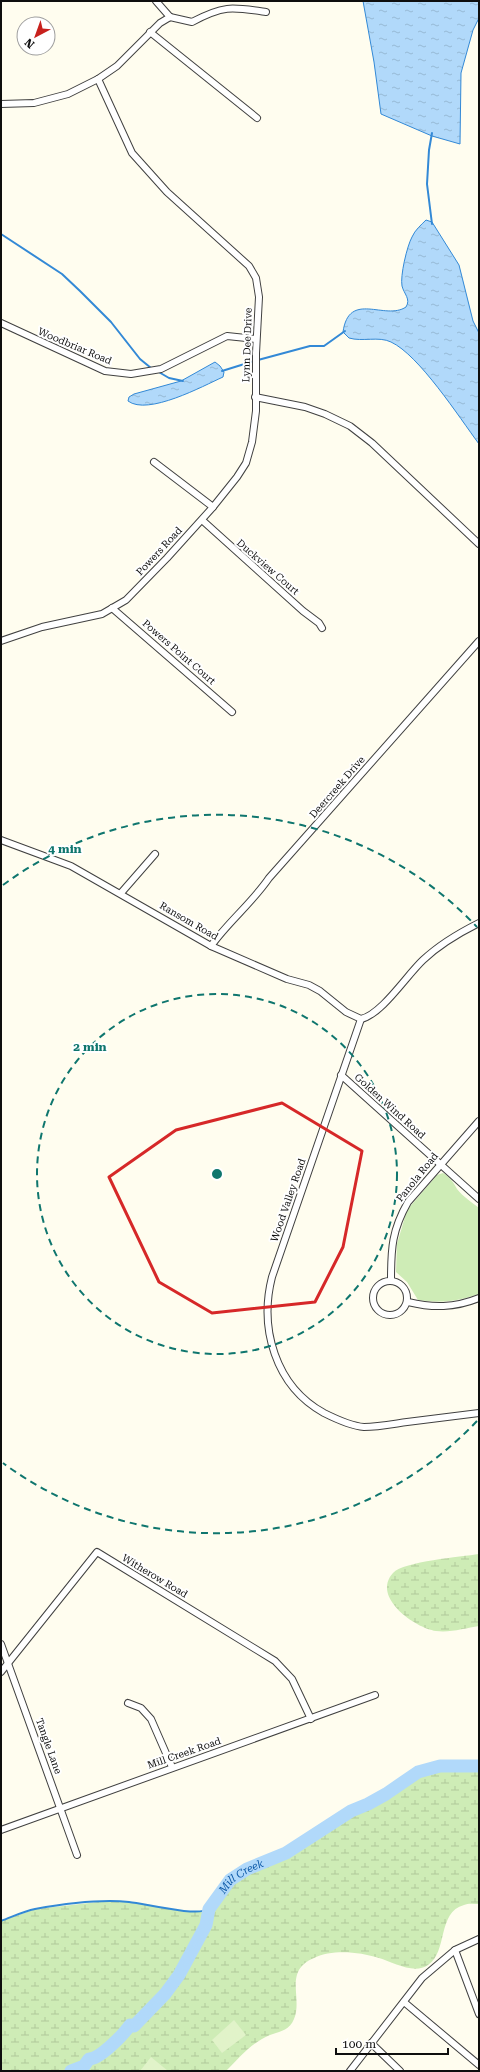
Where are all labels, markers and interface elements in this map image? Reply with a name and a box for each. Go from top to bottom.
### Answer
north arrow [16,16,56,56]
text: N [22,35,37,51]
street label: Lynn Dee Drive [240,307,254,383]
street label: Woodbriar Road [37,326,114,367]
street label: Powers Road [134,524,184,577]
street label: Duckview Court [235,537,301,597]
street label: Powers Point Court [140,617,218,687]
street label: Deercreek Drive [307,753,367,820]
text: 4 min [48,842,82,856]
street label: Ransom Road [158,900,221,943]
text: 2 min [73,1040,107,1054]
street label: Golden Wind Road [352,1071,428,1141]
street label: Panola Road [394,1150,440,1204]
street label: Wood Valley Road [269,1156,308,1243]
centre of rings [210,1167,224,1181]
street label: Witherow Road [120,1552,190,1600]
street label: Tangle Lane [34,1717,64,1776]
street label: Mill Creek Road [146,1735,223,1771]
water label: Mill Creek [215,1857,265,1897]
scale bar [336,2030,448,2056]
text: 100 m [342,2037,376,2051]

